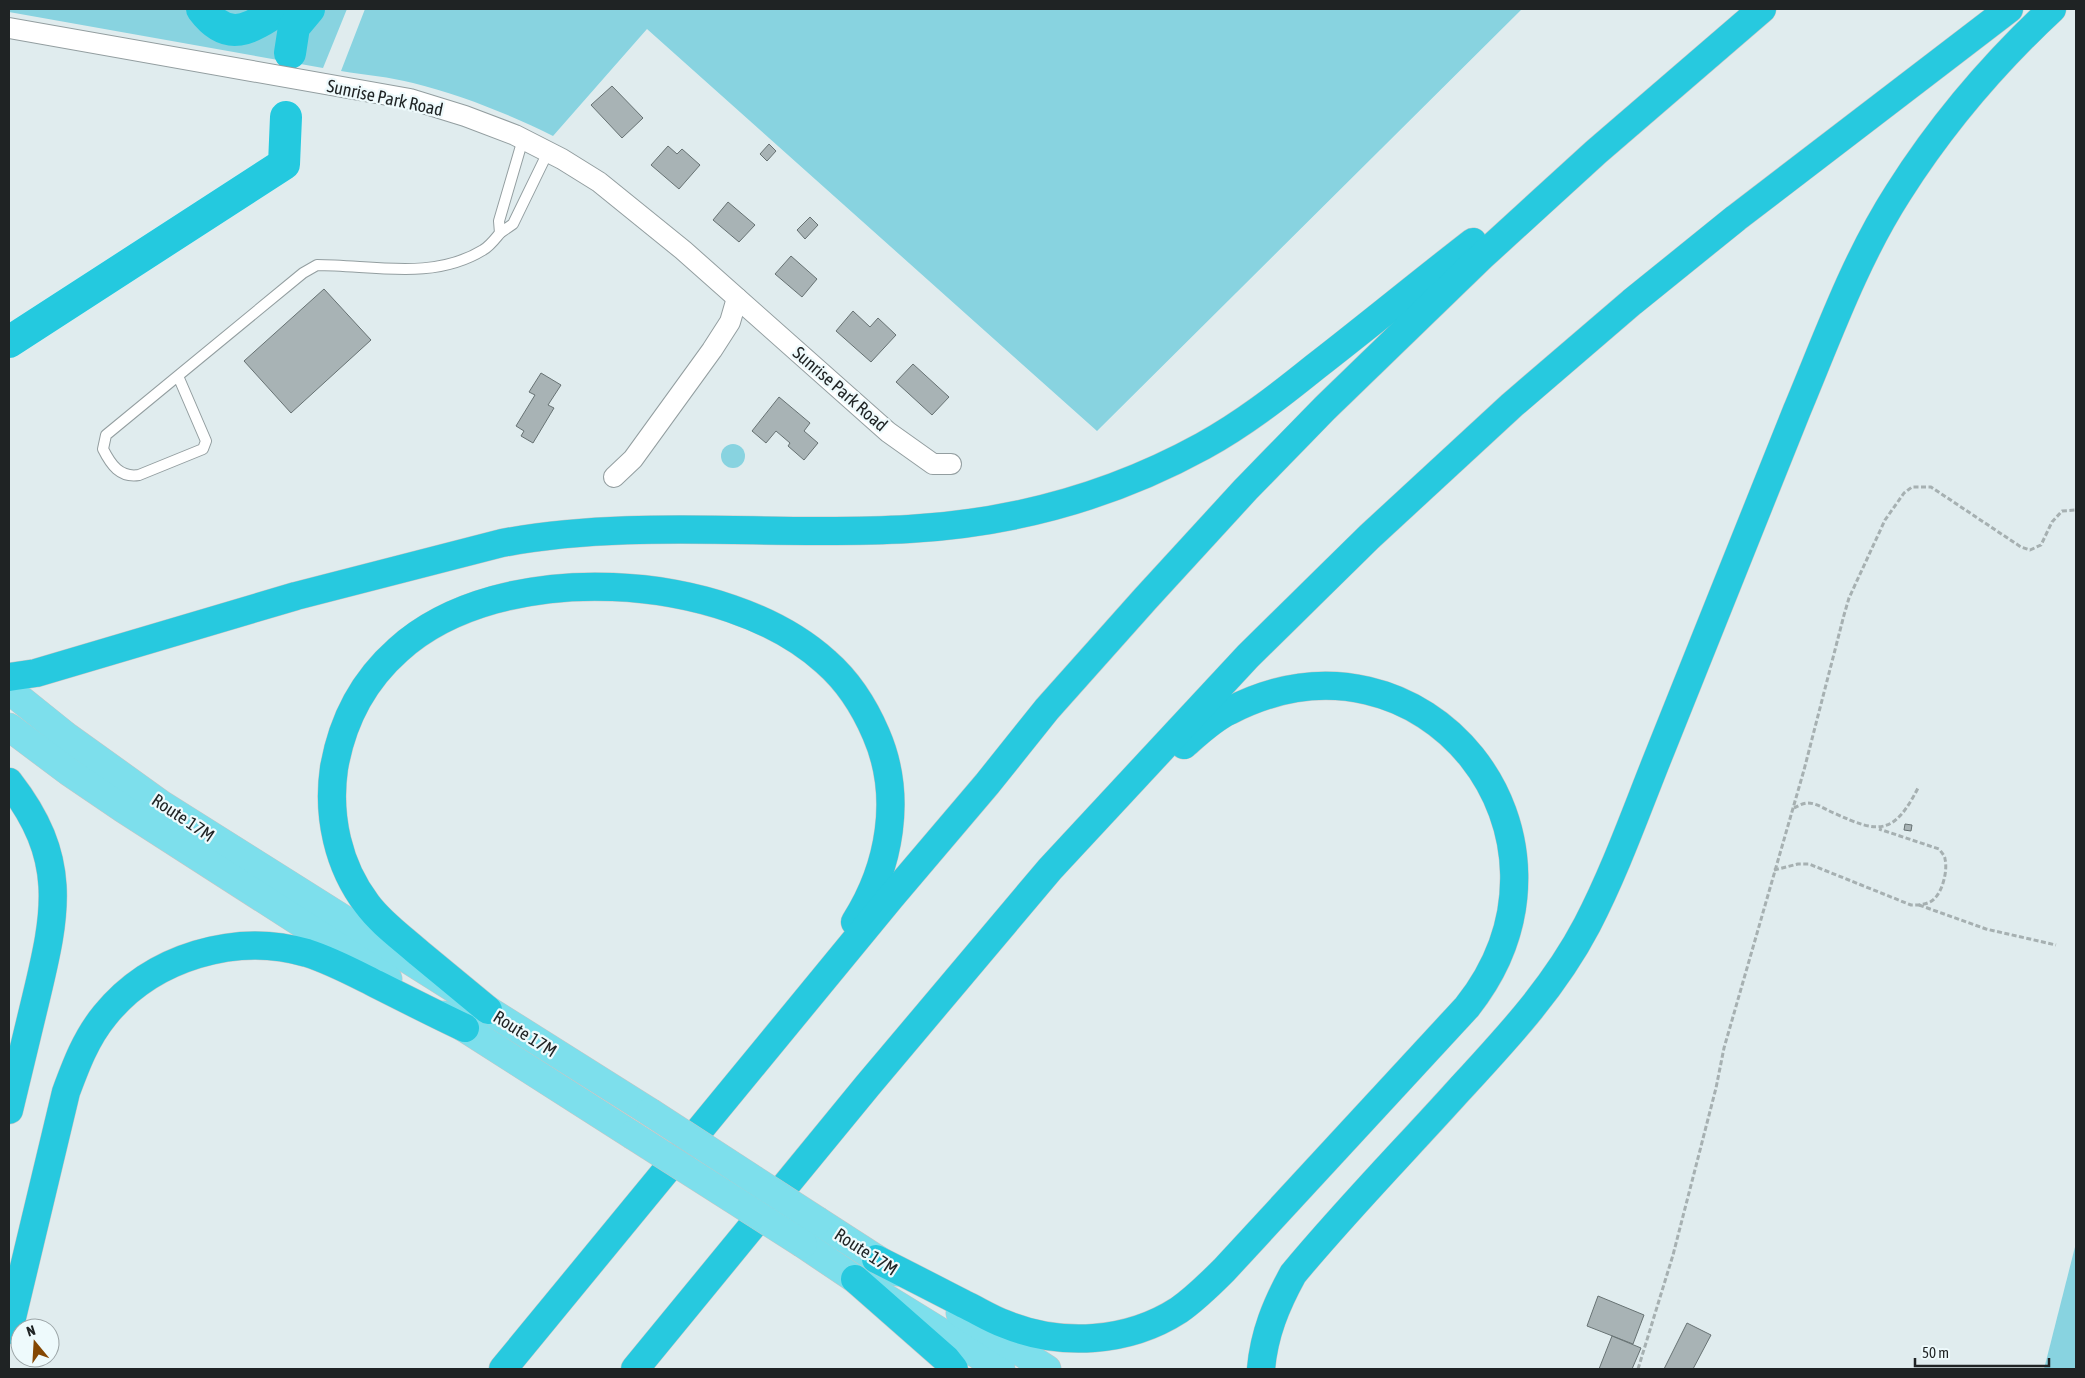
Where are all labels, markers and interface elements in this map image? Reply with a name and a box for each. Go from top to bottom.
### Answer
street label: Sunrise Park Road [325,75,445,120]
street label: Sunrise Park Road [789,342,892,435]
street label: Route 17M [148,789,218,846]
street label: Route 17M [490,1006,561,1061]
street label: Route 17M [831,1223,902,1280]
north arrow [10,1318,60,1368]
text: N [25,1322,37,1340]
scale bar [1915,1336,2049,1368]
text: 50 m [1922,1344,1949,1361]

